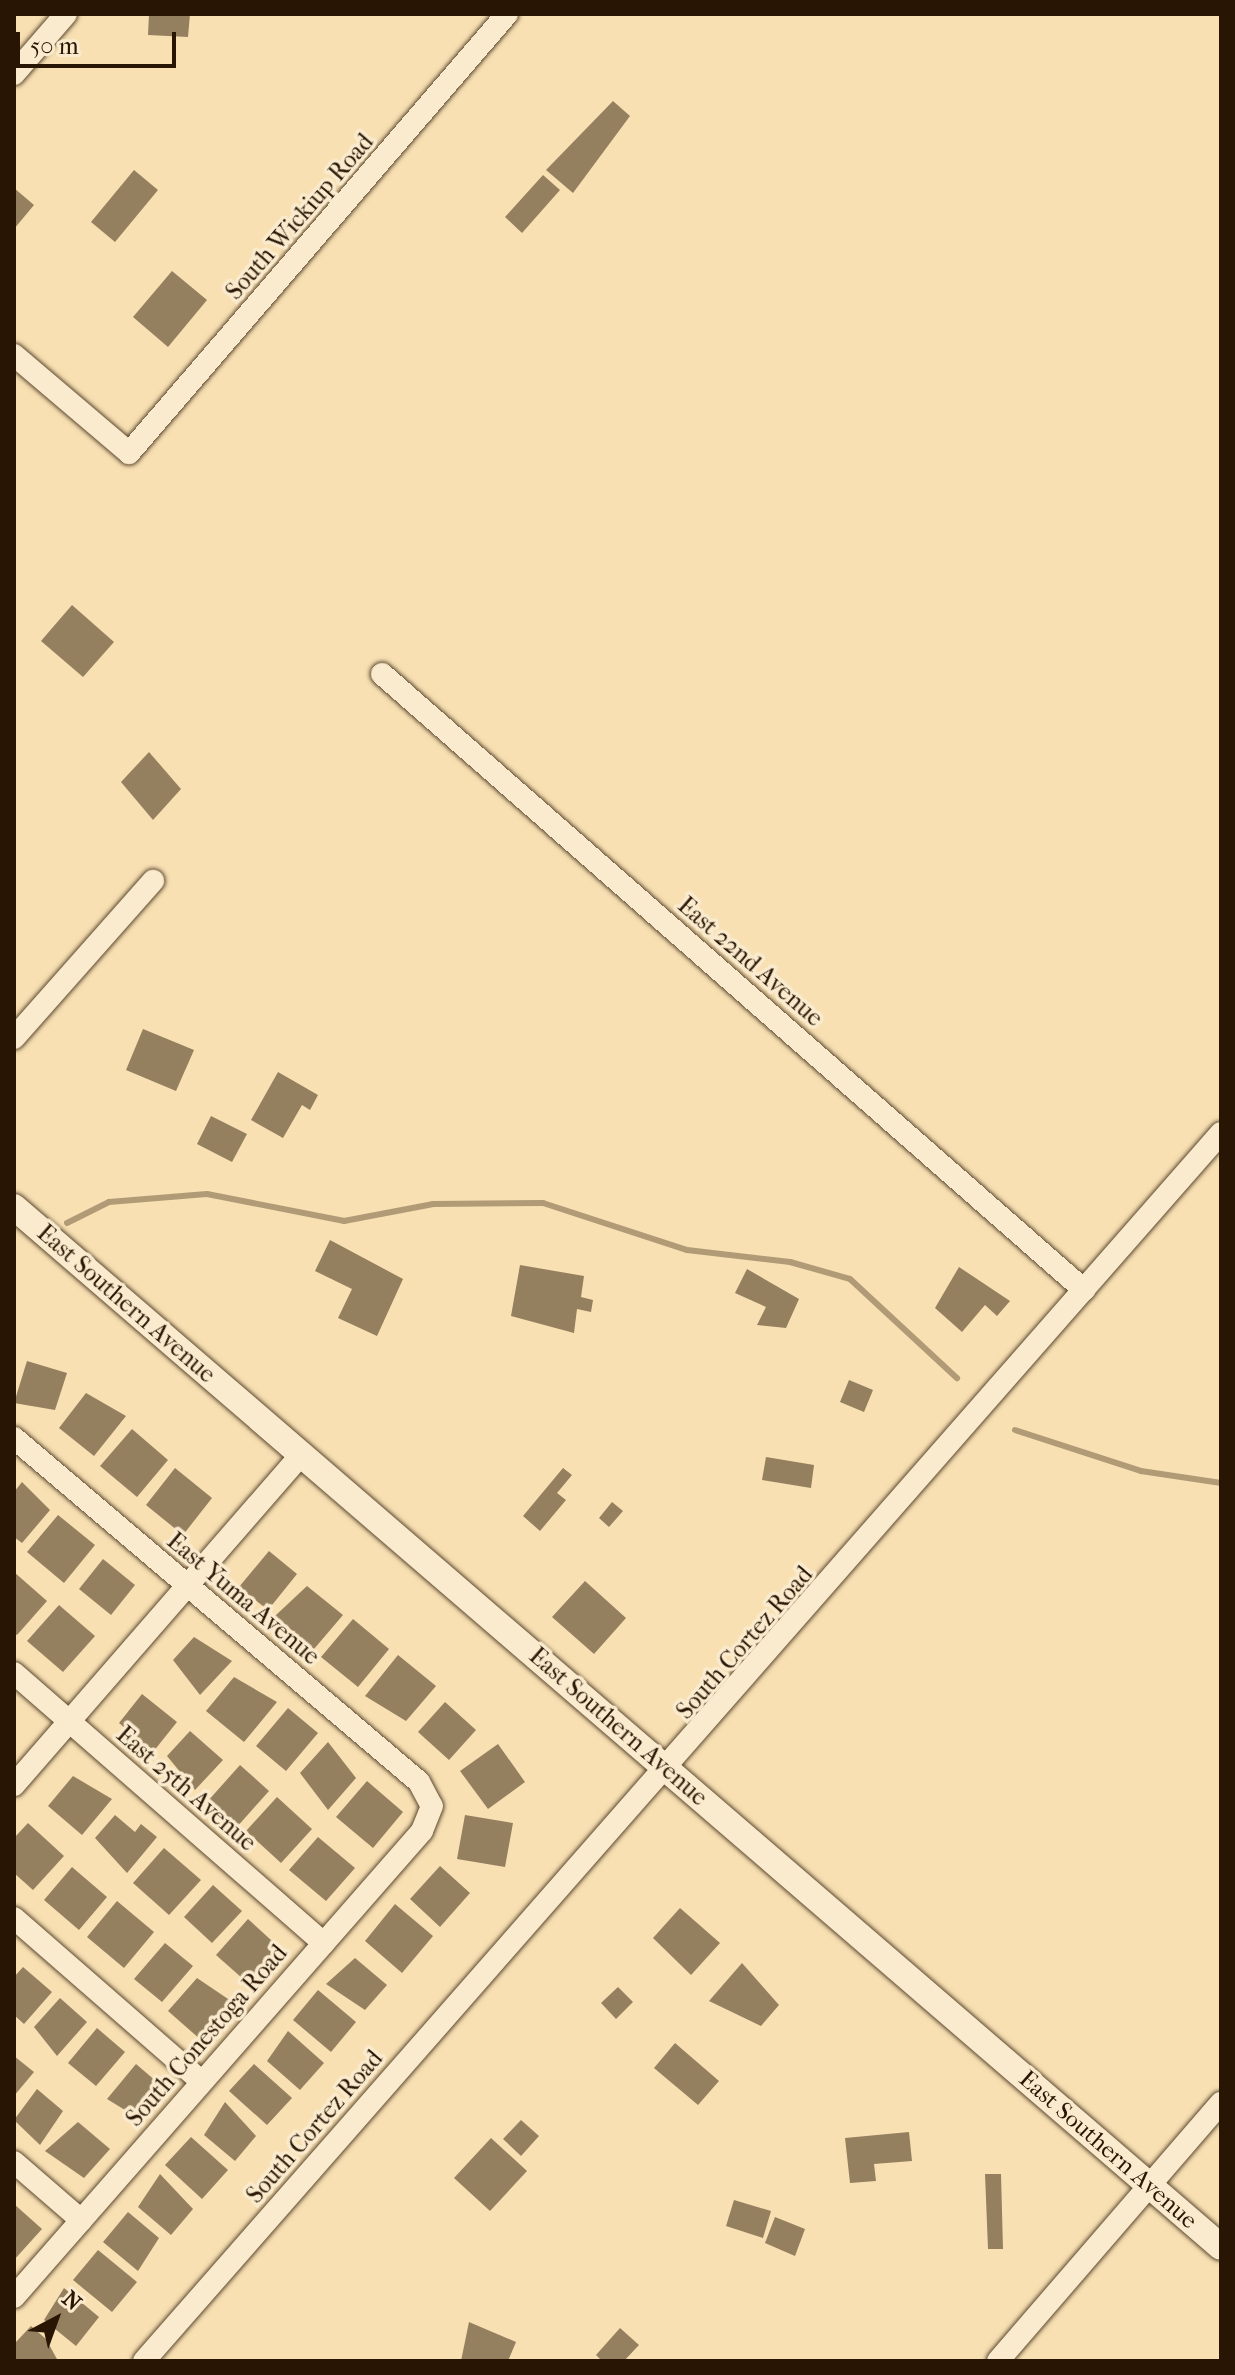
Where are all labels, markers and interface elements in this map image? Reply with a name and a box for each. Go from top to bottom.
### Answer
scale bar [20,16,180,66]
text: 50 m [30,32,79,60]
street label: South Wickiup Road [220,128,380,306]
street label: East 22nd Avenue [672,891,828,1033]
street label: East Southern Avenue [31,1219,221,1389]
street label: East Yuma Avenue [161,1527,325,1671]
street label: South Cortez Road [671,1561,819,1725]
street label: East Southern Avenue [523,1642,713,1812]
street label: East 25th Avenue [110,1721,262,1857]
street label: South Conestoga Road [120,1939,294,2133]
street label: South Cortez Road [241,2045,389,2209]
street label: East Southern Avenue [1013,2065,1203,2235]
north arrow [16,2279,96,2359]
text: N [57,2286,87,2316]

